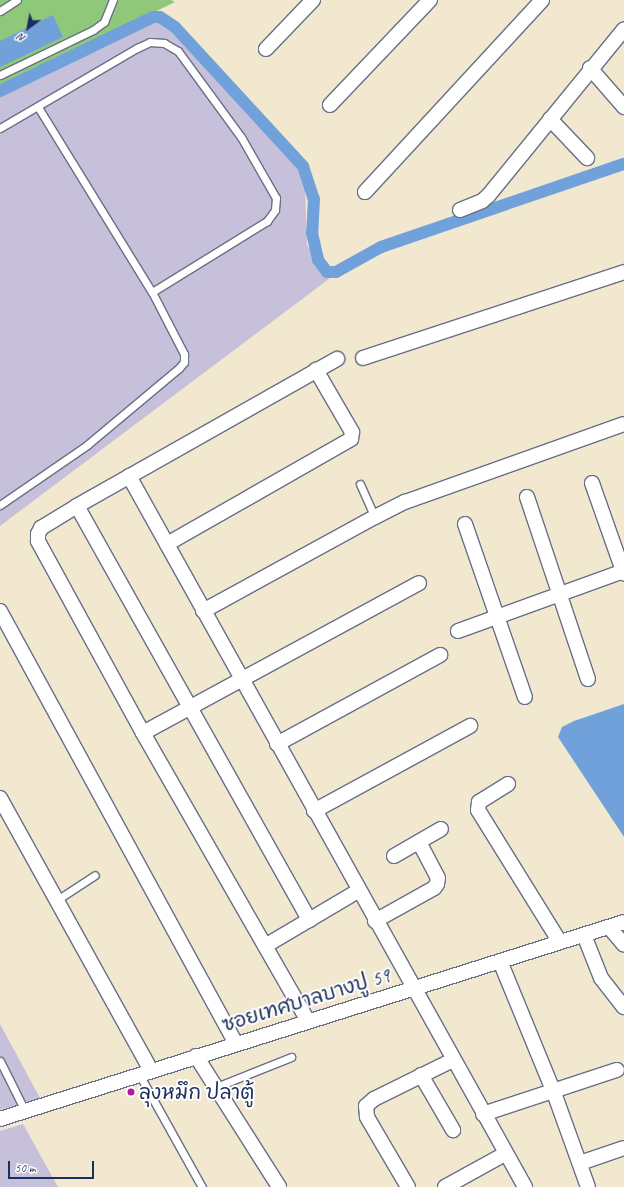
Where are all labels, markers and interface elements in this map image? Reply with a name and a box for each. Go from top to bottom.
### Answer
north arrow [8,8,48,48]
text: N [15,30,28,46]
street label: ซอยเทศบาลบางปู 59 [219,963,393,1037]
place label: ลุงหมึก ปลาตู้ [139,1080,254,1104]
marker: ลุงหมึก ปลาตู้ [126,1087,136,1097]
scale bar [10,1153,96,1179]
text: 50 m [15,1160,35,1176]

